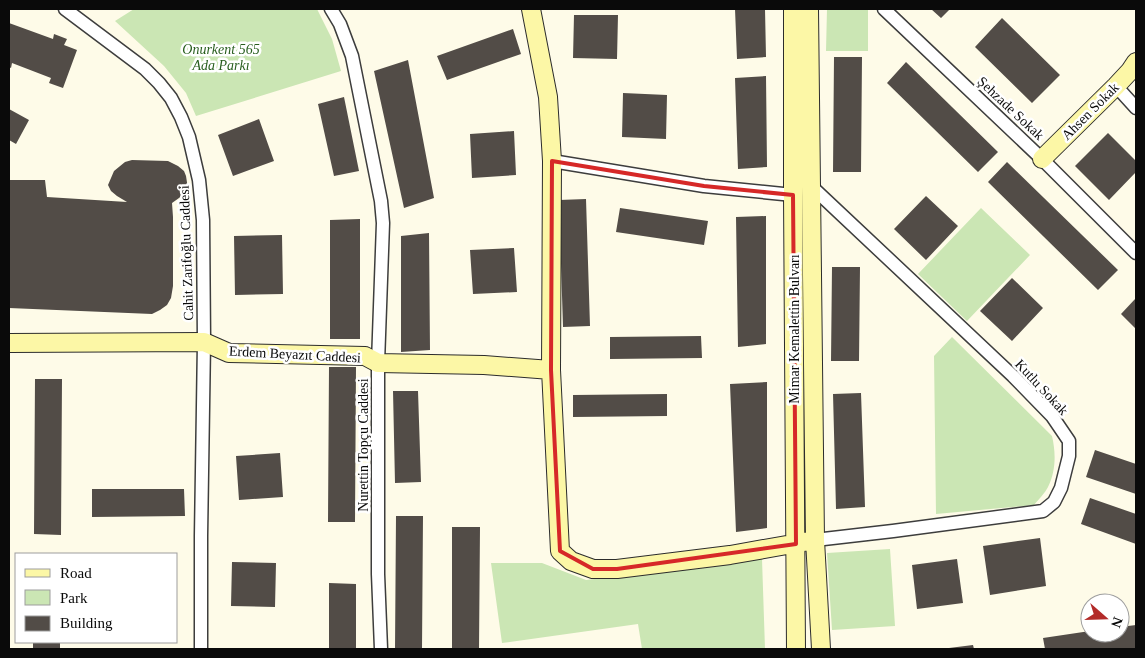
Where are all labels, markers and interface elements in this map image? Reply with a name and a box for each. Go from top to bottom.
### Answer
park label: Onurkent 565 Ada Parkı [182,42,260,73]
street label: Şehzade Sokak [974,74,1047,143]
street label: Ahsen Sokak [1059,80,1122,143]
street label: Cahit Zarifoğlu Caddesi [177,185,196,321]
street label: Mimar Kemalettin Bulvarı [787,254,802,404]
street label: Erdem Beyazıt Caddesi [229,344,361,365]
street label: Kutlu Sokak [1012,356,1071,418]
street label: Nurettin Topçu Caddesi [356,378,371,512]
legend [15,553,178,643]
text: Road [60,565,92,581]
text: Park [60,590,88,606]
north arrow [1080,593,1130,643]
text: Building [60,615,113,631]
text: N [1108,615,1126,630]

